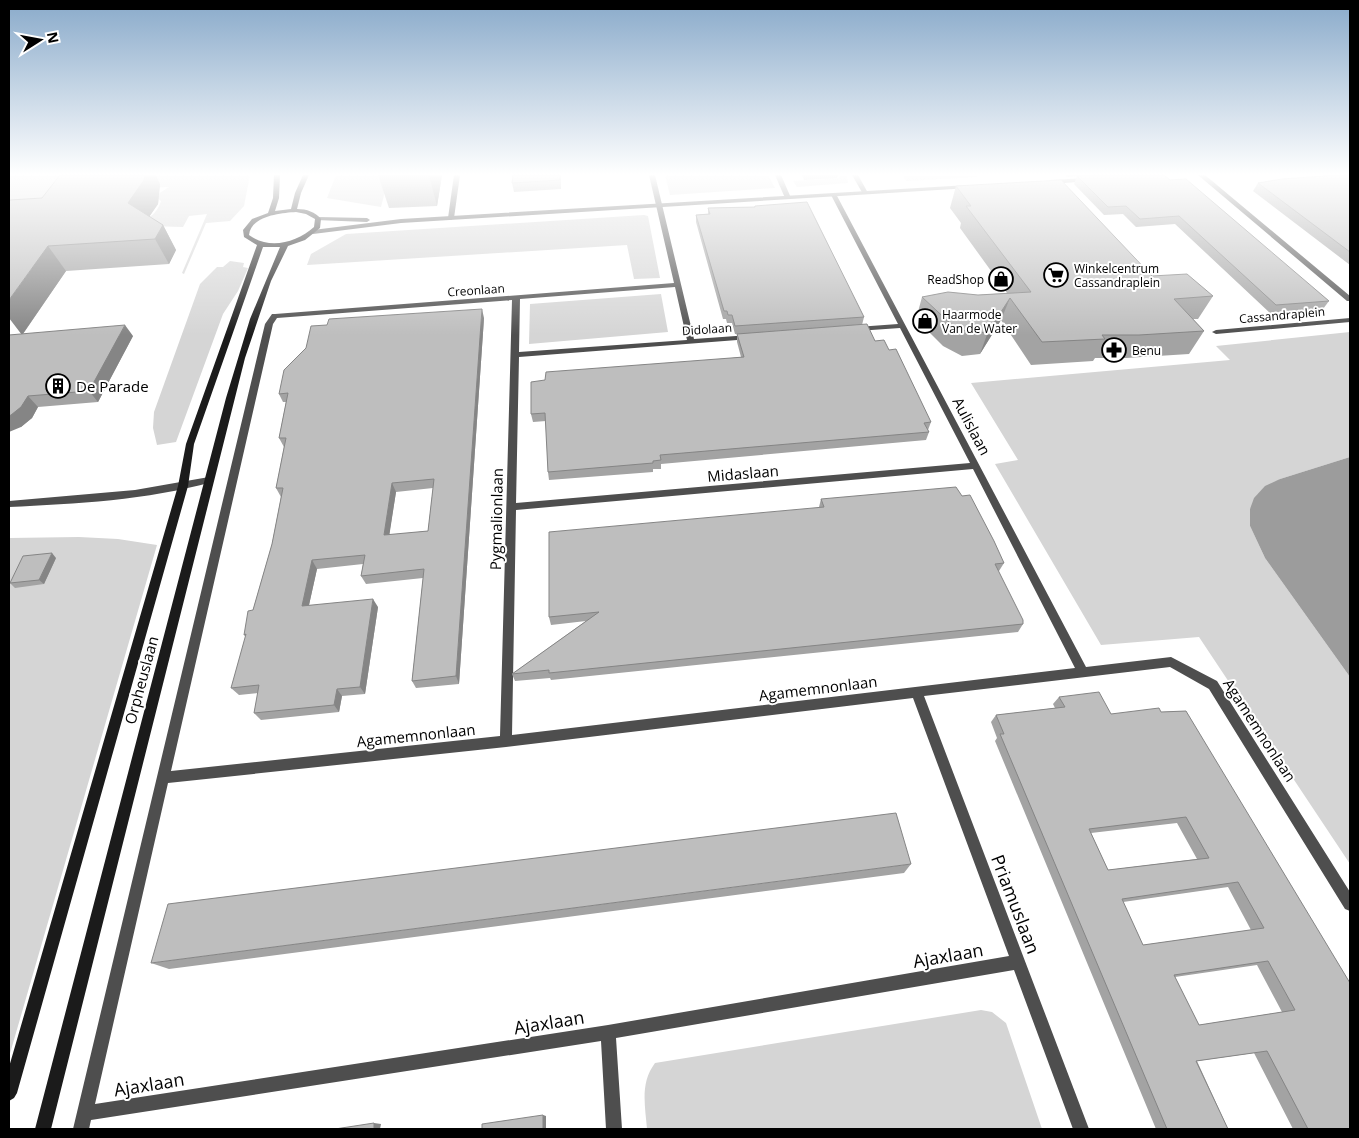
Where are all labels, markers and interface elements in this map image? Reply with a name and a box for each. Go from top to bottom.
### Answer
north arrow [15,15,65,65]
text: N [43,30,64,45]
place label: Winkelcentrum Cassandraplein [1074,260,1160,291]
supermarket icon: Winkelcentrum Cassandraplein [1043,262,1069,288]
shop icon: ReadShop [988,266,1014,292]
place label: ReadShop [927,271,984,288]
street label: Creonlaan [447,280,505,300]
street label: Cassandraplein [1238,303,1326,327]
place label: Haarmode Van de Water [942,306,1017,337]
shop icon: Haarmode Van de Water [912,308,938,334]
street label: Didolaan [681,319,733,339]
pharmacy icon: Benu [1101,337,1127,363]
place label: Benu [1132,342,1161,359]
building icon: De Parade [45,373,71,399]
place label: De Parade [76,376,149,396]
street label: Aulislaan [948,393,996,459]
street label: Midaslaan [706,460,780,486]
street label: Pygmalionlaan [485,468,507,570]
street label: Orpheuslaan [120,634,162,726]
street label: Agamemnonlaan [758,671,878,705]
street label: Agamemnonlaan [1219,675,1301,785]
street label: Agamemnonlaan [356,719,476,751]
street label: Priamuslaan [986,851,1046,957]
street label: Ajaxlaan [911,937,985,973]
street label: Ajaxlaan [512,1005,586,1039]
street label: Ajaxlaan [112,1067,186,1101]

